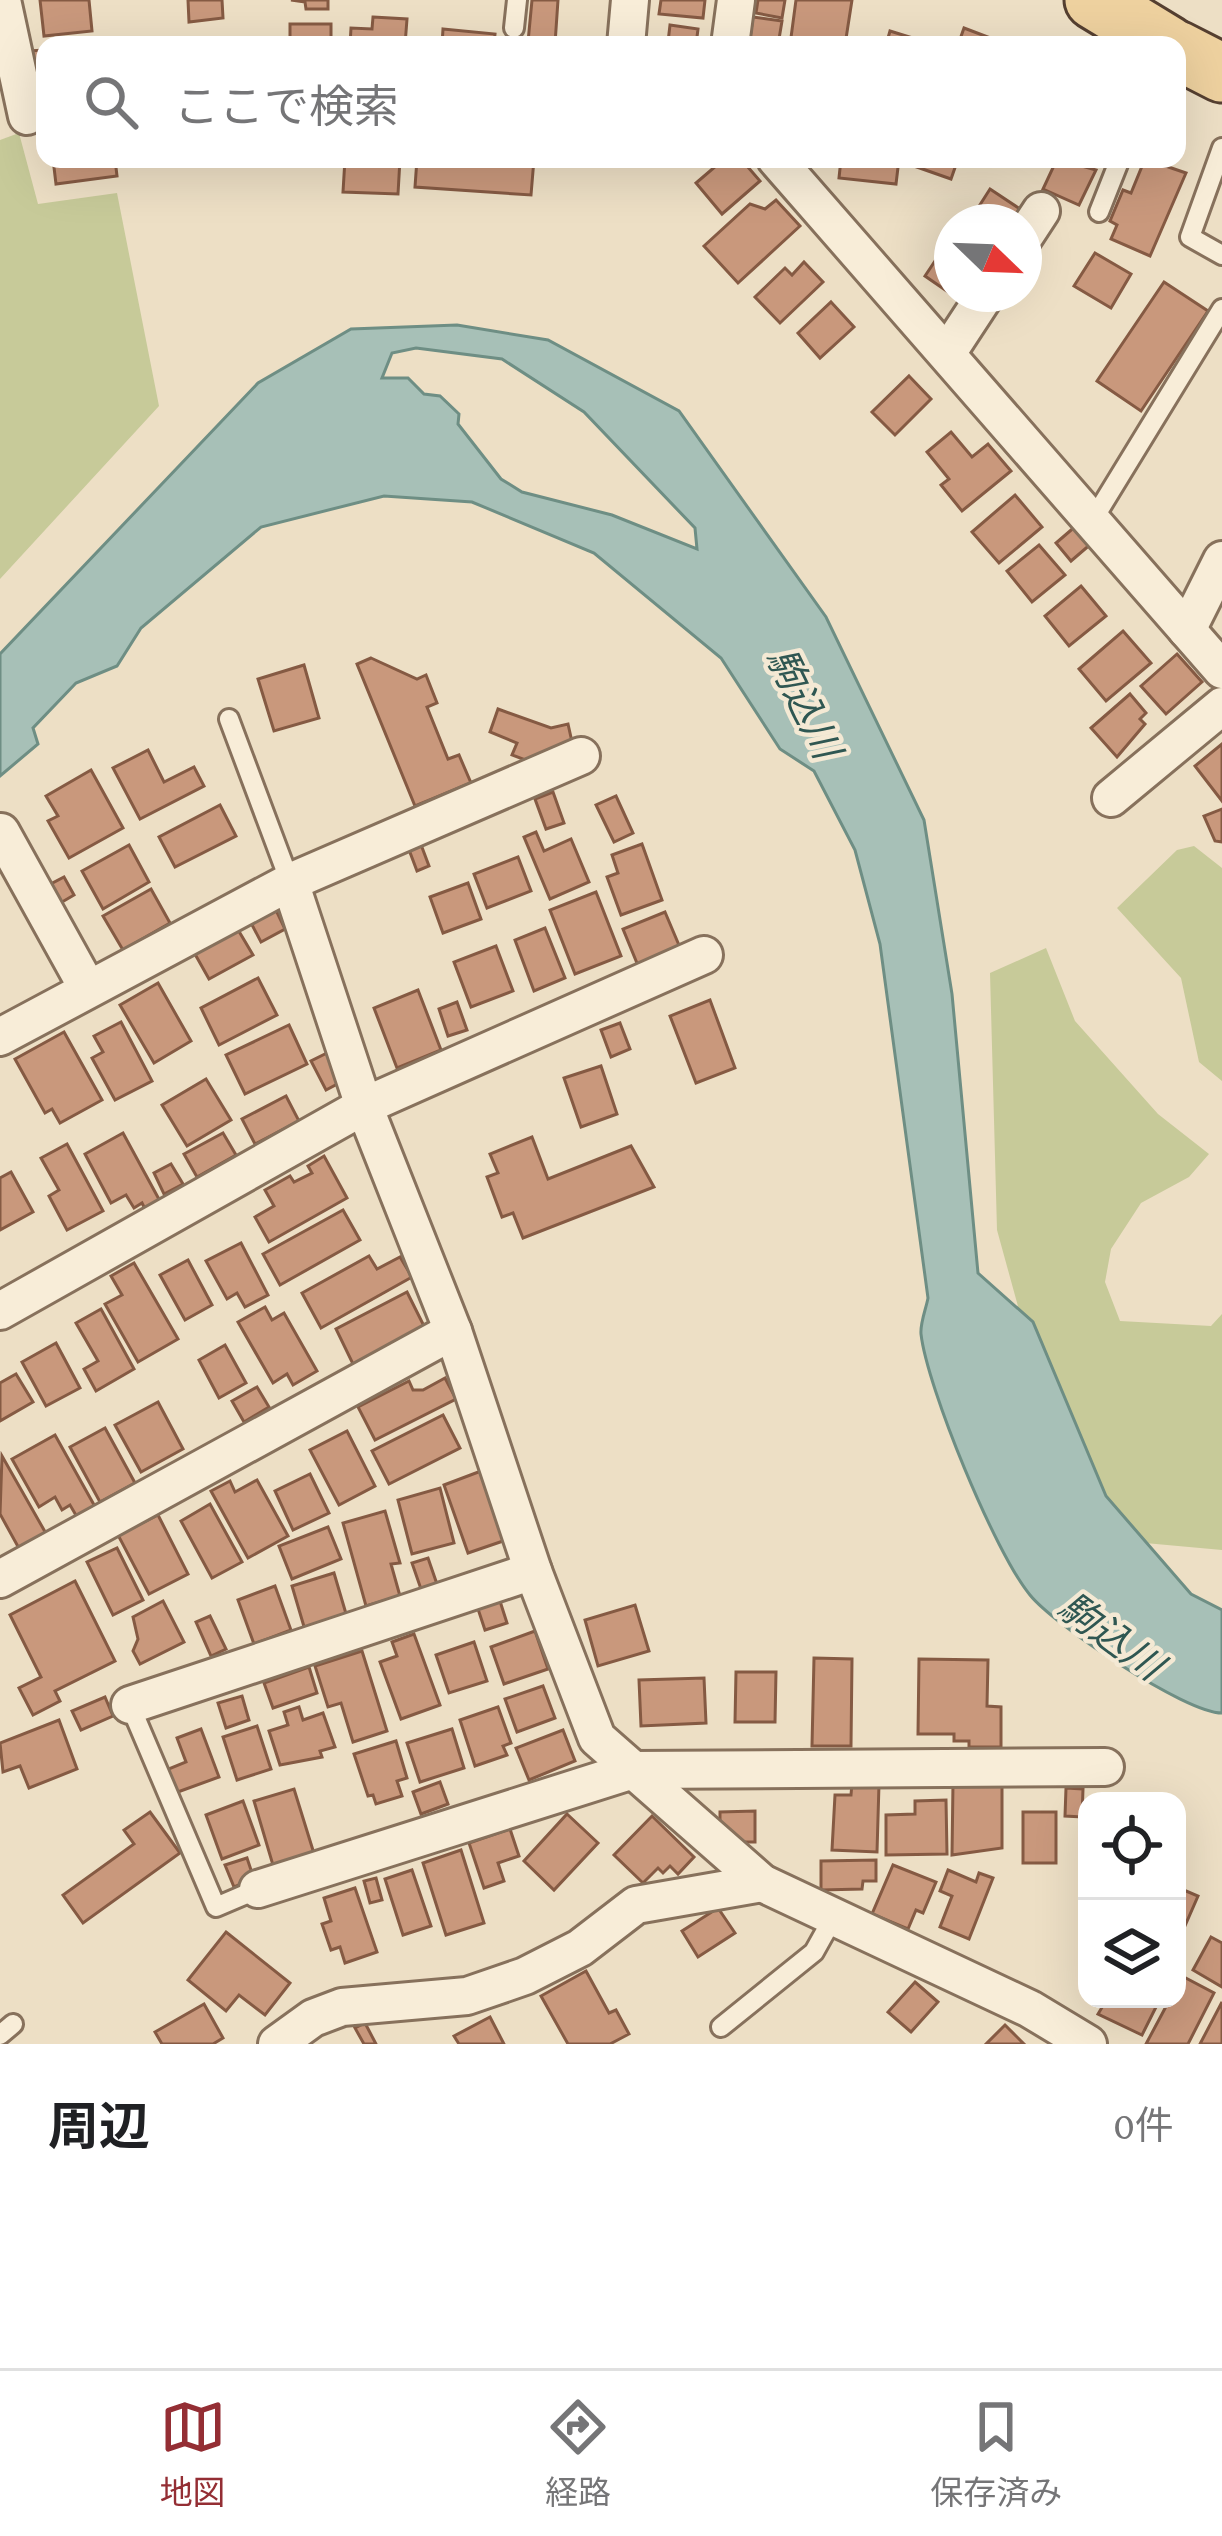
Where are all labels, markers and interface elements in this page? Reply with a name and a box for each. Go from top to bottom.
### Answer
search box [36,36,1186,168]
icon: search [78,69,144,135]
text: ここで検索 [174,82,399,132]
north arrow [934,204,1042,312]
water label: 駒込川 [759,641,851,769]
water label: 駒込川 [1051,1584,1174,1690]
map controls [1078,1792,1186,2008]
button: locate [1078,1792,1186,1900]
button: layers [1078,1900,1186,2008]
text: 周辺 [48,2098,150,2155]
text: 0件 [1113,2104,1174,2147]
tab: 地図 [160,2394,226,2514]
tab: 経路 [545,2394,611,2514]
tab: 保存済み [930,2394,1062,2514]

